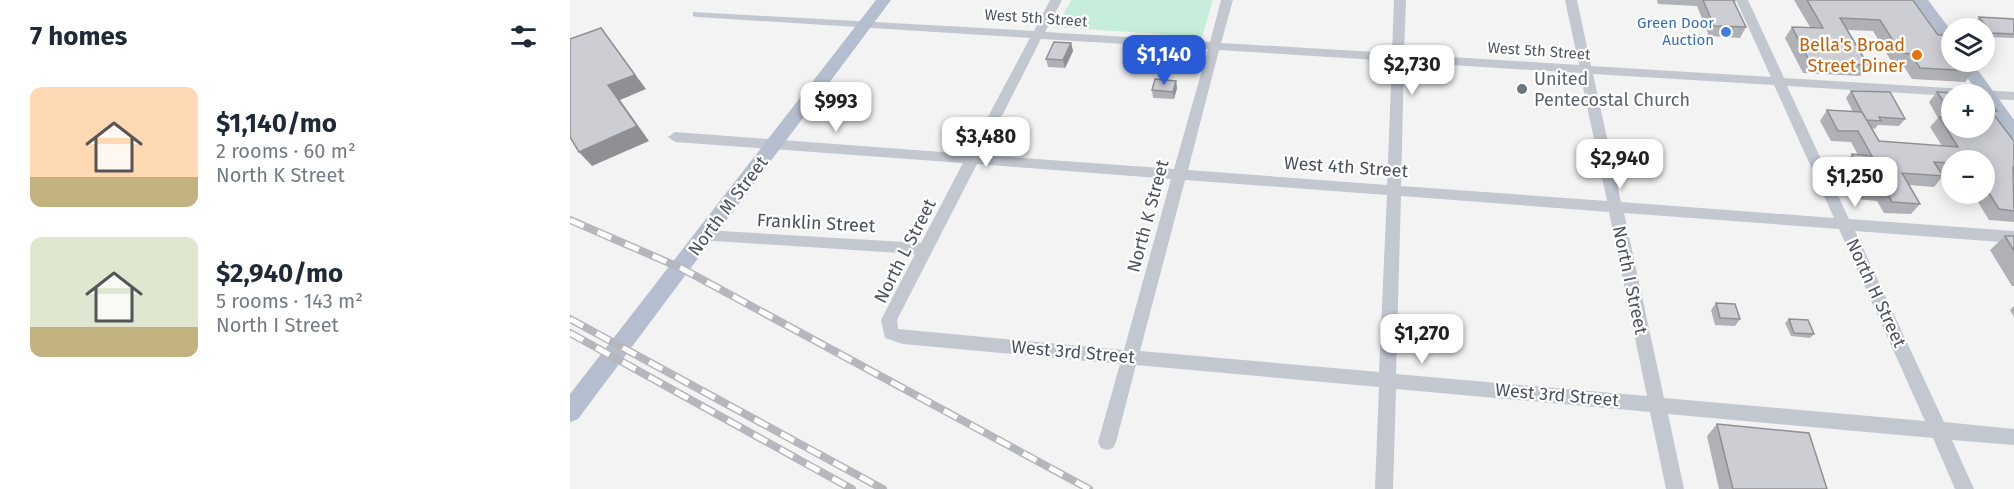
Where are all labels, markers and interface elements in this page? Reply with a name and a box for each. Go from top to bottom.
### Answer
street label: West 5th Street [984,5,1089,31]
place label: Green Door Auction [1637,14,1714,49]
map controls [1941,18,1995,204]
button: layers [1941,18,1995,72]
icon: filters [507,20,540,53]
text: 7 homes [30,21,127,52]
marker: Green Door Auction [1719,25,1733,39]
place label: Bella's Broad Street Diner [1799,34,1905,77]
pin: $1,140 [1115,35,1213,86]
street label: West 5th Street [1487,38,1592,64]
text: $1,140 [1137,42,1191,66]
pin: $2,730 [1363,45,1461,96]
marker: Bella's Broad Street Diner [1910,48,1924,62]
text: $2,730 [1383,52,1441,76]
place label: United Pentecostal Church [1534,68,1690,111]
pin: $993 [800,82,872,133]
marker: United Pentecostal Church [1515,82,1529,96]
button: + [1941,84,1995,138]
text: $993 [814,89,858,113]
text: $1,140/mo [216,108,337,139]
icon: home [78,111,150,183]
pin: $3,480 [937,117,1035,168]
text: $3,480 [956,124,1016,148]
text: 2 rooms · 60 m² [216,139,356,163]
pin: $2,940 [1571,139,1669,190]
text: $2,940 [1590,146,1650,170]
button: − [1941,150,1995,204]
street label: North M Street [683,151,773,260]
street label: West 4th Street [1283,152,1409,182]
street label: North K Street [1122,157,1174,275]
pin: $1,250 [1806,157,1904,208]
text: North K Street [216,163,345,187]
text: $1,250 [1826,164,1884,188]
street label: North L Street [869,195,941,307]
street label: Franklin Street [756,209,876,237]
street label: North I Street [1608,224,1652,337]
street label: North H Street [1841,235,1911,351]
text: $2,940/mo [216,258,343,289]
icon: home [78,261,150,333]
text: 5 rooms · 143 m² [216,289,363,313]
text: North I Street [216,313,339,337]
pin: $1,270 [1373,314,1471,365]
text: $1,270 [1394,321,1450,345]
street label: West 3rd Street [1010,336,1136,368]
street label: West 3rd Street [1494,379,1620,411]

